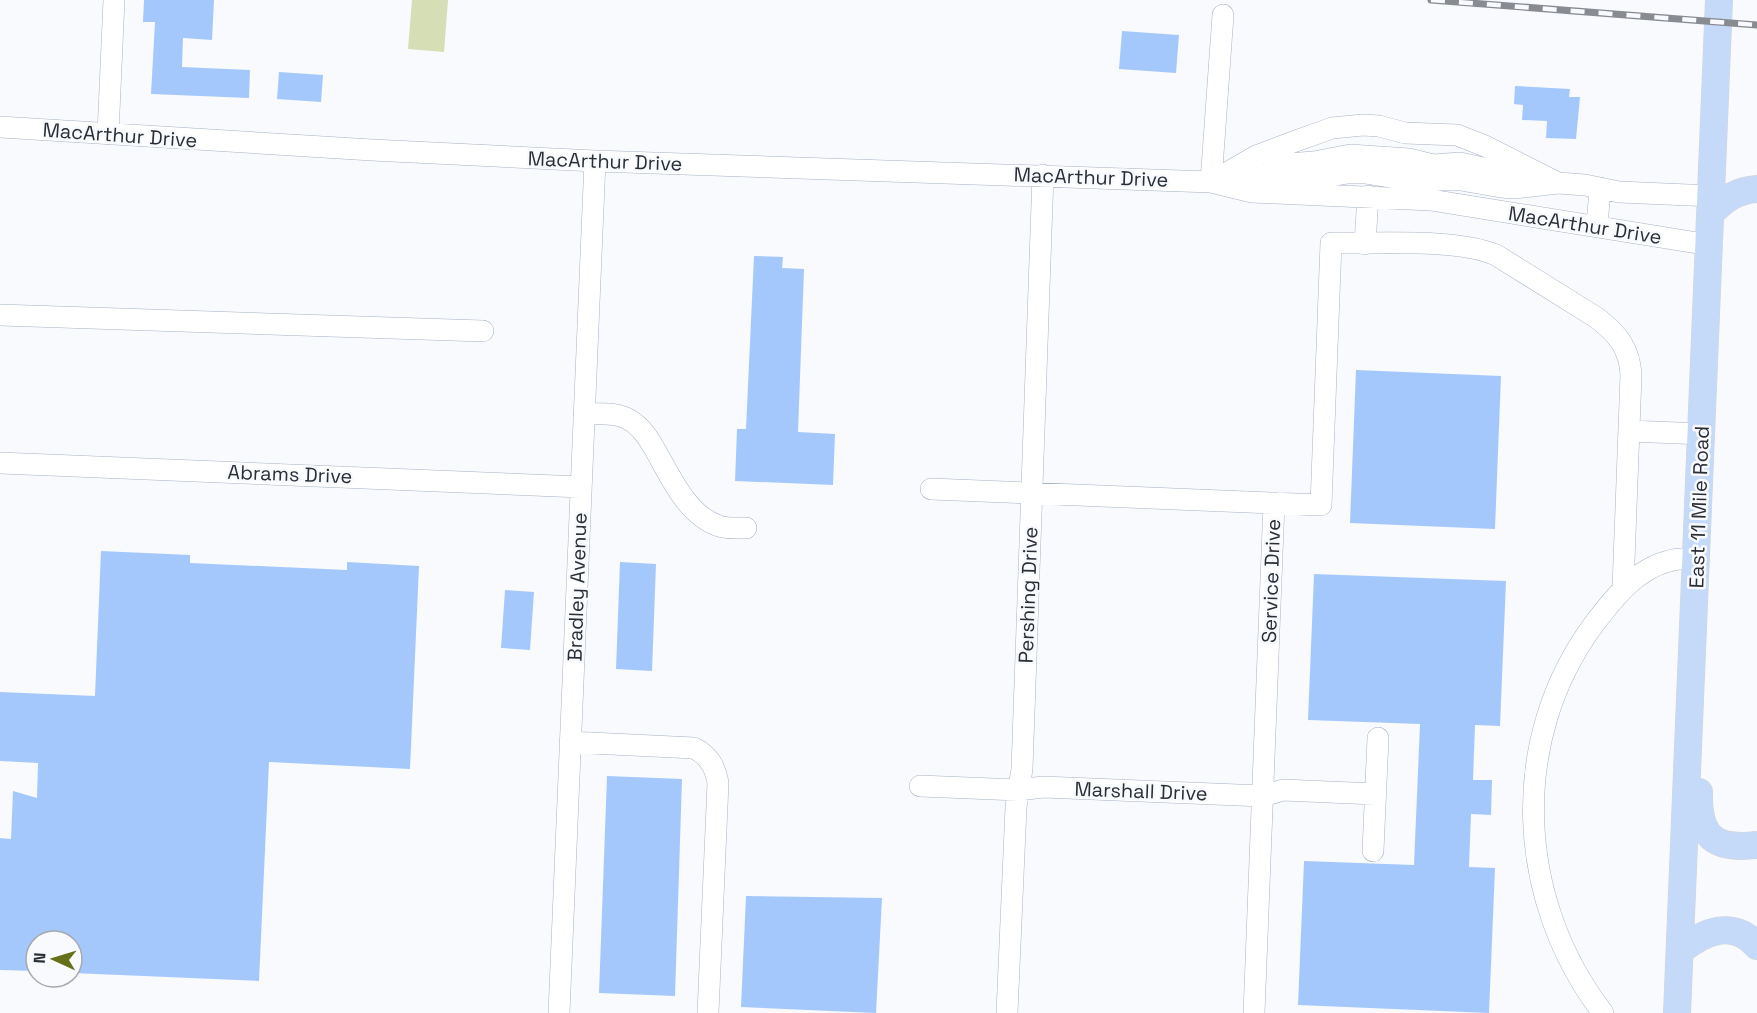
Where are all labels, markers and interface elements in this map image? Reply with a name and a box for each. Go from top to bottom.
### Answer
street label: MacArthur Drive [42,117,198,153]
street label: MacArthur Drive [527,145,683,177]
street label: MacArthur Drive [1013,161,1169,193]
street label: MacArthur Drive [1507,200,1663,250]
street label: East 11 Mile Road [1683,425,1715,589]
street label: Abrams Drive [227,459,353,489]
street label: Bradley Avenue [561,512,593,662]
street label: Service Drive [1256,518,1286,644]
street label: Pershing Drive [1013,526,1043,664]
street label: Marshall Drive [1074,776,1208,806]
north arrow [24,929,84,989]
text: N [29,952,50,964]

